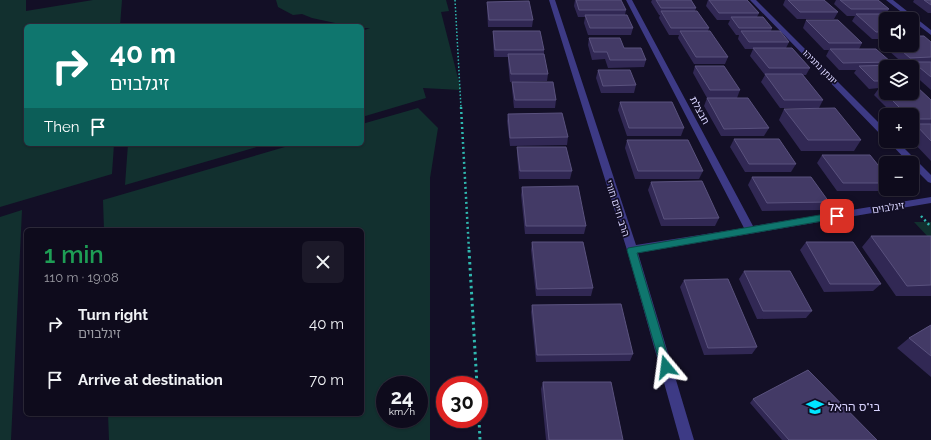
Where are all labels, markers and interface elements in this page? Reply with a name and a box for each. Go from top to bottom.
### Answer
map controls [879,12,919,196]
button: sound [879,12,919,52]
text: 40 m [110,37,176,70]
icon: right [44,40,96,92]
street label: יונתן נתניהו [801,48,839,86]
button: layers [879,60,919,100]
text: זיגלבוים [110,73,169,94]
street label: חבצלת [688,94,711,126]
button: + [879,108,919,148]
icon: arrive [87,116,109,138]
text: Then [44,118,79,136]
button: − [879,156,919,196]
street label: הרב חיים חורי [603,179,632,238]
pin [820,199,854,233]
street label: זיגלבוים [871,199,905,215]
icon: arrive [826,205,848,227]
text: 1 min [44,240,104,269]
button: close [302,241,344,283]
text: 110 m · 19:08 [44,270,119,285]
text: Turn right [78,306,148,324]
icon: right [44,313,66,335]
text: 40 m [309,315,344,333]
text: זיגלבוים [78,326,121,341]
position arrow [645,346,687,388]
icon: arrive [44,369,66,391]
text: Arrive at destination [78,371,223,389]
text: 70 m [309,371,344,389]
speed limit sign: 30 [436,376,488,428]
text: 24 [391,385,413,409]
school or university icon: בי"ס הראל [805,397,825,417]
place label: בי"ס הראל [828,400,880,414]
text: km/h [389,406,415,417]

